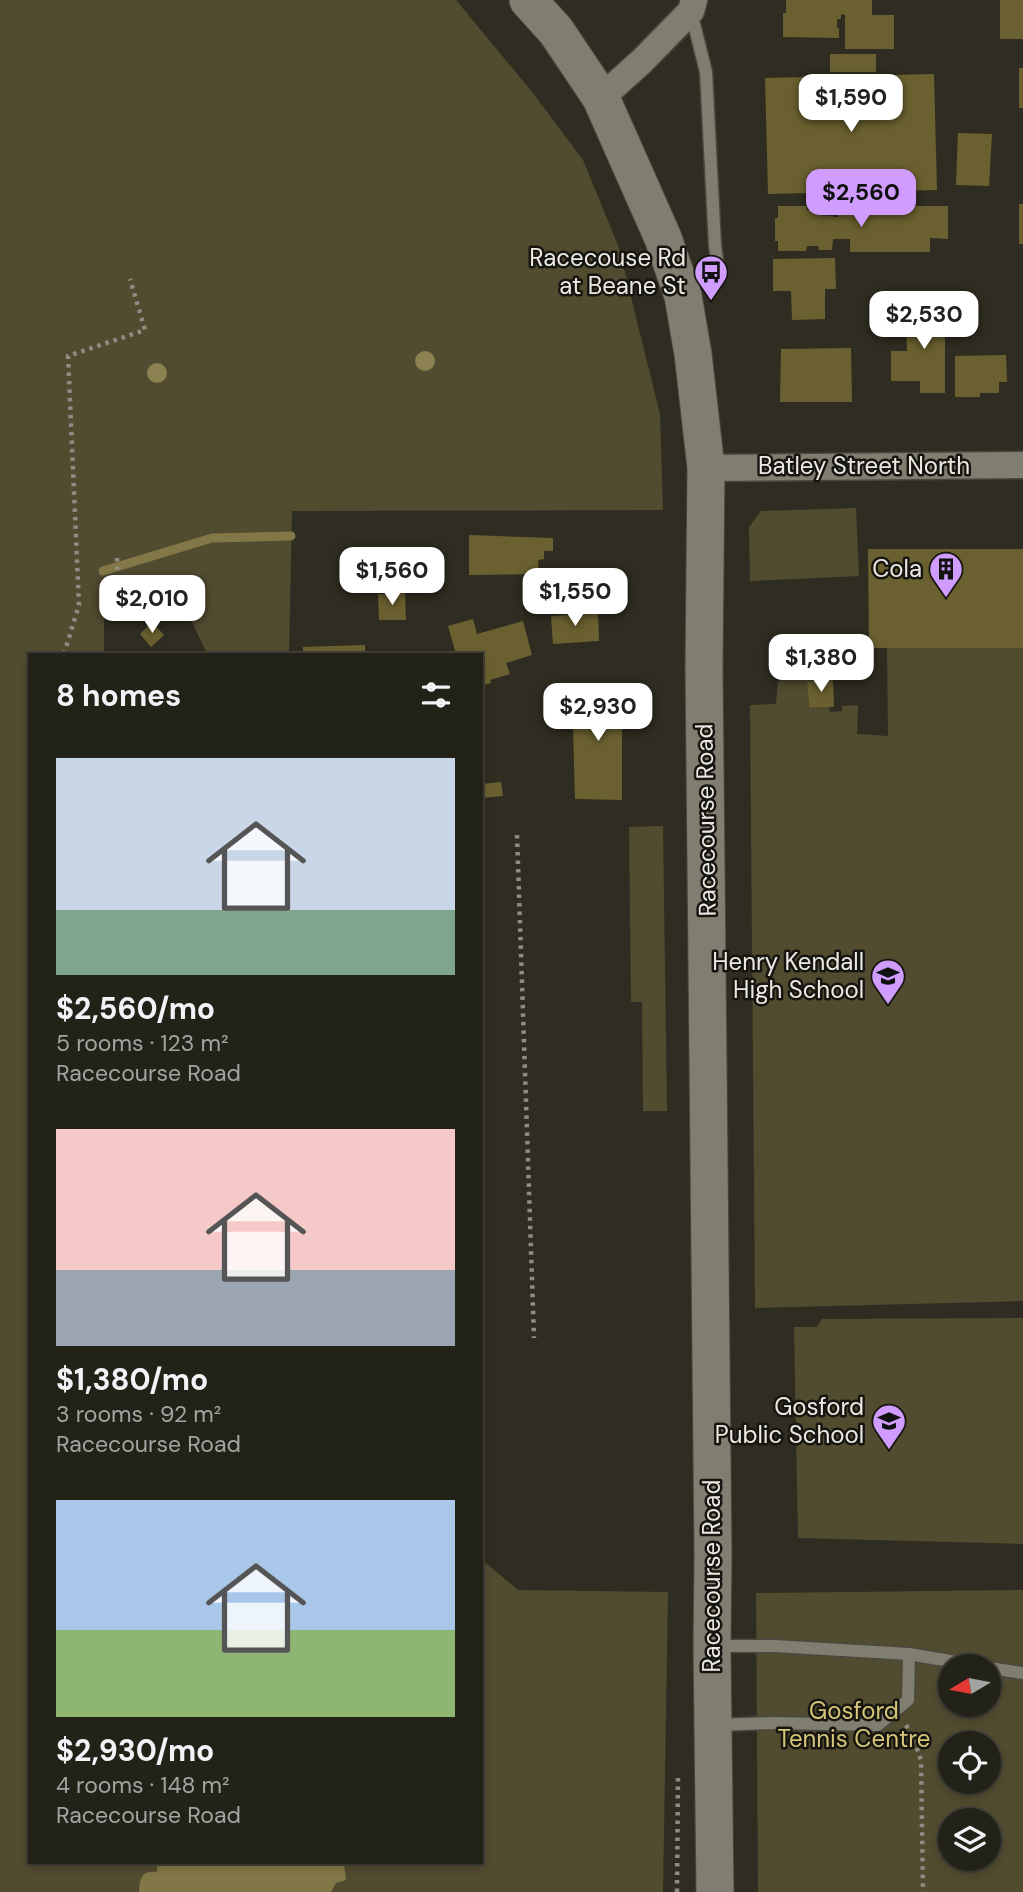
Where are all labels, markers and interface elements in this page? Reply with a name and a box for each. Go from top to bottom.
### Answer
pin: $1,590 [794,74,908,134]
text: $1,590 [815,82,887,112]
pin: $2,560 [804,170,918,229]
text: $2,560 [822,177,900,207]
place label: Racecouse Rd at Beane St [529,242,686,301]
bus stop icon: Racecouse Rd at Beane St [692,253,730,302]
pin: $2,530 [867,292,981,351]
text: $2,530 [885,299,963,329]
street label: Batley Street North [758,450,970,481]
pin: $1,560 [335,548,449,607]
building icon: Cola [927,550,965,599]
place label: Cola [872,553,922,584]
text: $1,560 [355,555,429,585]
pin: $1,550 [518,568,632,628]
pin: $2,010 [95,576,209,635]
text: $1,550 [539,576,611,606]
text: $2,010 [115,583,189,613]
pin: $1,380 [764,634,878,694]
text: $1,380 [785,642,857,672]
text: 8 homes [56,676,181,715]
icon: filters [417,676,455,714]
pin: $2,930 [541,684,655,743]
text: $2,930 [559,691,637,721]
street label: Racecourse Road [688,723,723,917]
icon: home [193,803,319,929]
place label: Henry Kendall High School [712,946,864,1005]
school or university icon: Henry Kendall High School [869,957,907,1006]
text: $2,560/mo [56,989,215,1028]
text: 5 rooms · 123 m² [56,1028,229,1058]
text: Racecourse Road [56,1058,241,1088]
icon: home [193,1174,319,1300]
text: $1,380/mo [56,1360,208,1399]
place label: Gosford Public School [715,1391,864,1450]
text: 3 rooms · 92 m² [56,1399,221,1429]
school or university icon: Gosford Public School [870,1402,908,1451]
text: Racecourse Road [56,1429,241,1459]
street label: Racecourse Road [696,1480,727,1672]
icon: home [193,1545,319,1671]
north arrow [938,1654,1001,1717]
map controls [938,1654,1001,1871]
park label: Gosford Tennis Centre [778,1695,930,1754]
text: $2,930/mo [56,1731,214,1770]
button: locate [938,1731,1001,1794]
text: 4 rooms · 148 m² [56,1770,230,1800]
text: Racecourse Road [56,1800,241,1830]
button: layers [938,1808,1001,1871]

